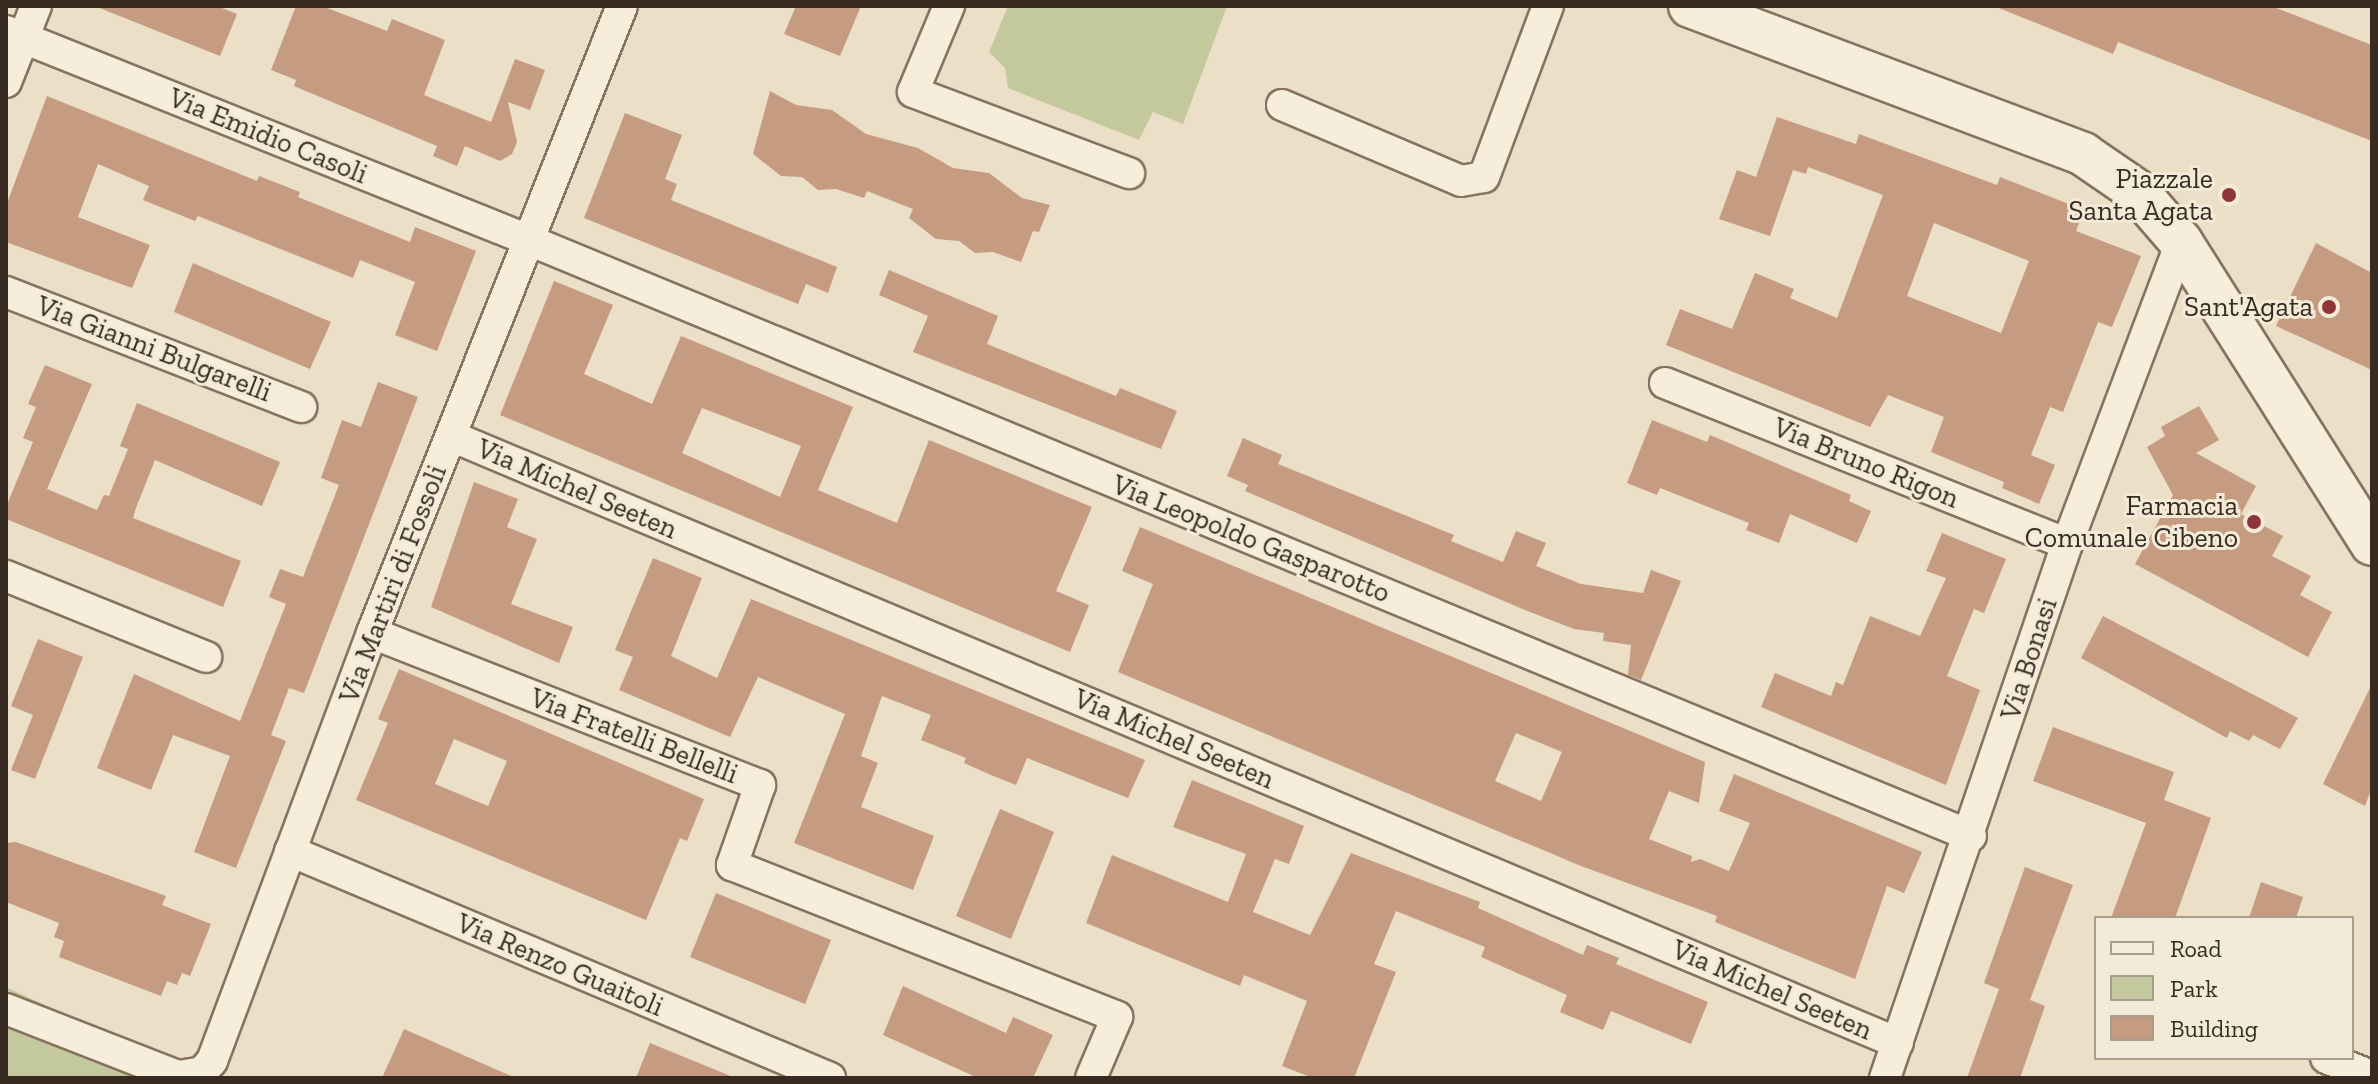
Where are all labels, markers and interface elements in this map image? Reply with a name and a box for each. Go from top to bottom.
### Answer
street label: Via Emidio Casoli [164,81,372,191]
place label: Piazzale Santa Agata [2068,162,2213,228]
marker: Piazzale Santa Agata [2220,186,2238,204]
street label: Via Gianni Bulgarelli [32,289,276,409]
place label: Sant'Agata [2184,290,2313,324]
marker: Sant'Agata [2320,298,2338,316]
street label: Via Bruno Rigon [1768,410,1964,516]
street label: Via Michel Seeten [472,432,682,546]
street label: Via Martiri di Fossoli [332,460,454,708]
street label: Via Leopoldo Gasparotto [1107,468,1395,610]
place label: Farmacia Comunale Cibeno [2025,489,2238,555]
marker: Farmacia Comunale Cibeno [2245,513,2263,531]
street label: Via Bonasi [1994,594,2064,724]
street label: Via Fratelli Bellelli [525,681,743,791]
street label: Via Michel Seeten [1069,682,1279,796]
street label: Via Renzo Guaitoli [451,906,669,1024]
legend [2094,916,2354,1060]
street label: Via Michel Seeten [1667,933,1877,1047]
text: Road [2170,934,2222,963]
text: Park [2170,974,2218,1003]
text: Building [2170,1014,2258,1043]

